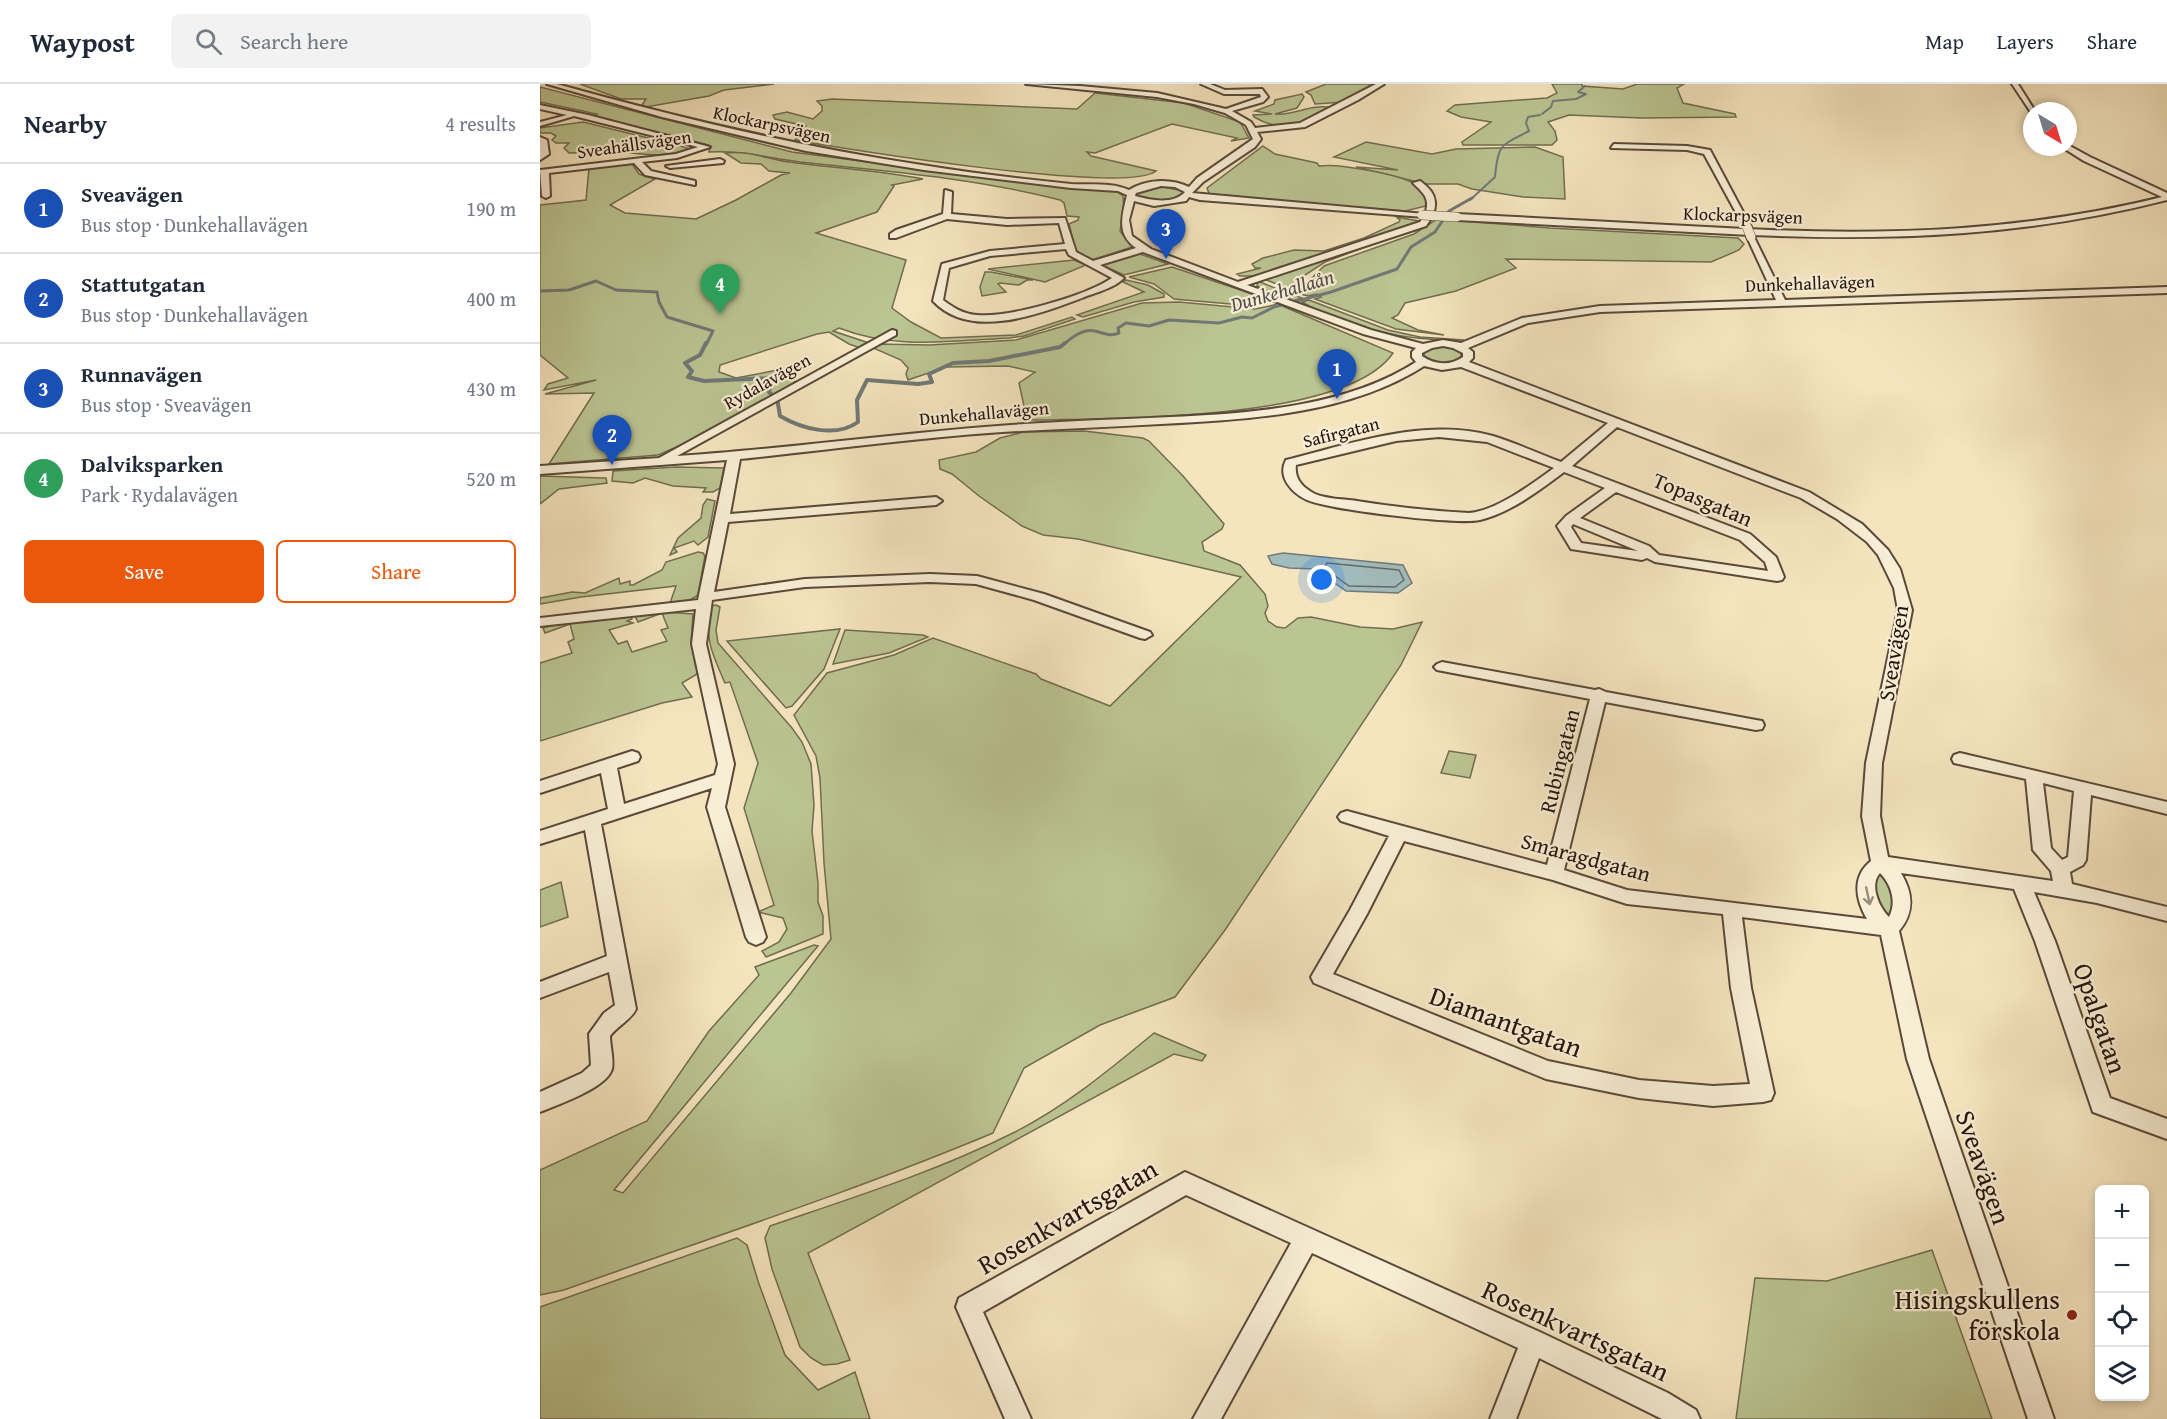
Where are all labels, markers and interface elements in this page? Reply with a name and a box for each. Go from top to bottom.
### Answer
search box [171,14,591,68]
text: Waypost [30,21,135,62]
icon: search [192,25,225,58]
text: Search here [240,25,348,57]
text: Map [1925,26,1964,57]
text: Layers [1997,26,2054,57]
text: Share [2087,26,2137,57]
street label: Klockarpsvägen [711,98,833,150]
north arrow [2023,102,2077,156]
text: Nearby [24,104,107,143]
text: 4 results [445,109,516,138]
street label: Sveahällsvägen [575,123,693,165]
text: Sveavägen [81,178,183,210]
text: 1 [38,194,49,223]
text: 190 m [466,194,516,223]
street label: Klockarpsvägen [1683,199,1803,231]
text: Bus stop · Dunkehallavägen [81,210,308,239]
pin: 3 [1146,210,1186,259]
water label: Dunkehallaån [1226,261,1337,319]
pin: 4 [700,264,740,314]
street label: Dunkehallavägen [1745,267,1875,299]
text: Stattutgatan [81,268,205,300]
text: 2 [38,284,49,313]
text: 400 m [466,284,516,313]
text: Bus stop · Dunkehallavägen [81,300,308,329]
street label: Rydalavägen [719,346,815,416]
pin: 1 [1318,350,1356,399]
text: Runnavägen [81,358,202,390]
text: 3 [38,374,49,403]
text: 430 m [466,374,516,403]
text: Bus stop · Sveavägen [81,390,251,419]
street label: Dunkehallavägen [918,394,1050,432]
street label: Safirgatan [1300,409,1382,455]
pin: 2 [592,416,632,465]
text: Dalviksparken [81,448,223,480]
text: 4 [38,464,49,493]
text: 520 m [466,464,516,493]
street label: Topasgatan [1648,464,1758,535]
text: Park · Rydalavägen [81,480,238,509]
button: Save [24,540,264,603]
button: Share [276,540,516,603]
your location [1307,565,1336,594]
street label: Sveavägen [1870,602,1916,703]
street label: Rubingatan [1531,705,1588,816]
street label: Smaragdgatan [1518,824,1655,890]
one-way arrow [1863,887,1875,906]
street label: Opalgatan [2063,957,2139,1079]
street label: Diamantgatan [1424,975,1588,1067]
street label: Sveavägen [1946,1104,2022,1230]
street label: Rosenkvartsgatan [969,1148,1165,1284]
map controls [2095,1185,2149,1401]
button: + [2095,1185,2149,1239]
button: − [2095,1239,2149,1293]
street label: Rosenkvartsgatan [1476,1269,1676,1391]
place label: Hisingskullens förskola [1895,1279,2060,1350]
button: locate [2095,1293,2149,1347]
marker: Hisingskullens förskola [2065,1308,2079,1322]
button: layers [2095,1347,2149,1401]

